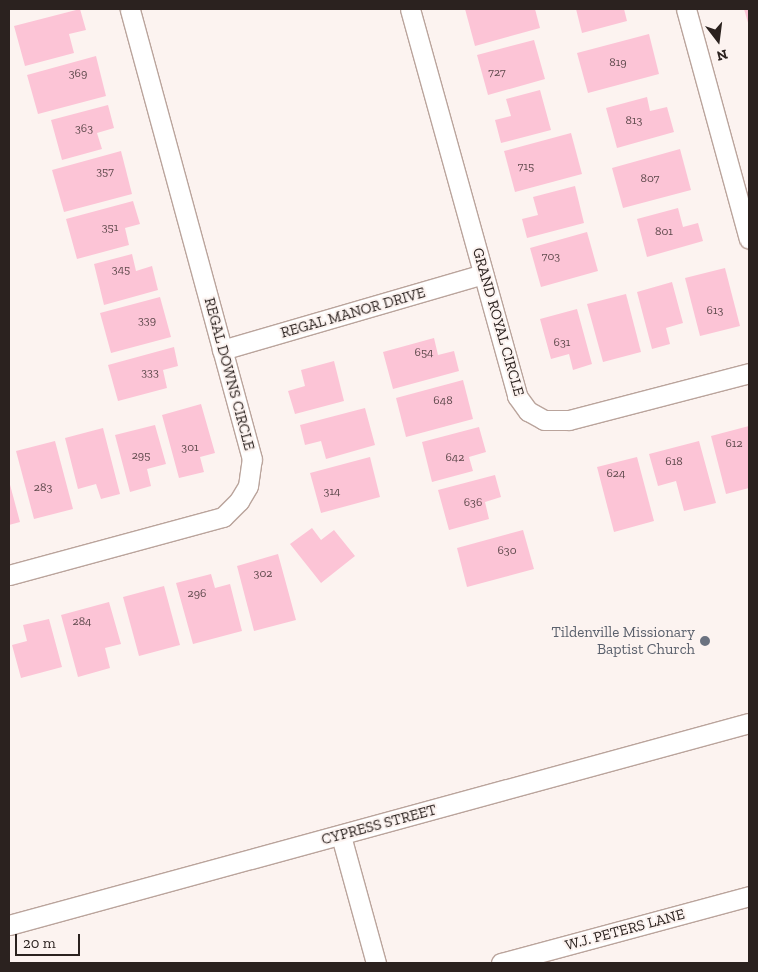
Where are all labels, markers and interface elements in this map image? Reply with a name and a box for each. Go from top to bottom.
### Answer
north arrow [693,15,743,65]
text: N [715,45,729,65]
house number: 819 [609,56,627,70]
house number: 727 [488,66,506,80]
house number: 369 [69,67,87,81]
house number: 813 [626,114,642,128]
house number: 363 [75,122,93,136]
house number: 715 [518,160,534,174]
house number: 357 [96,165,114,179]
house number: 807 [640,172,660,186]
house number: 351 [102,221,118,235]
house number: 801 [655,225,673,239]
street label: GRAND ROYAL CIRCLE [468,246,528,398]
house number: 703 [542,250,560,264]
house number: 345 [112,263,130,277]
street label: REGAL MANOR DRIVE [278,284,428,342]
street label: REGAL DOWNS CIRCLE [200,296,258,452]
house number: 613 [707,304,723,318]
house number: 339 [138,314,156,328]
house number: 631 [554,336,570,350]
house number: 654 [415,346,433,360]
house number: 333 [141,366,159,380]
house number: 648 [433,394,453,408]
house number: 612 [725,437,743,451]
house number: 301 [181,441,199,455]
house number: 295 [132,449,150,463]
house number: 642 [445,451,465,465]
house number: 618 [665,455,683,469]
house number: 624 [606,467,626,481]
house number: 283 [34,481,52,495]
house number: 314 [324,485,340,499]
house number: 636 [464,496,482,510]
house number: 630 [497,544,517,558]
house number: 302 [254,567,272,581]
house number: 296 [188,587,206,601]
house number: 284 [72,615,92,629]
place label: Tildenville Missionary Baptist Church [551,623,695,658]
marker: Tildenville Missionary Baptist Church [699,635,711,647]
street label: CYPRESS STREET [320,801,438,849]
street label: W.J. PETERS LANE [563,905,687,955]
scale bar [18,924,82,956]
text: 20 m [23,934,56,952]

